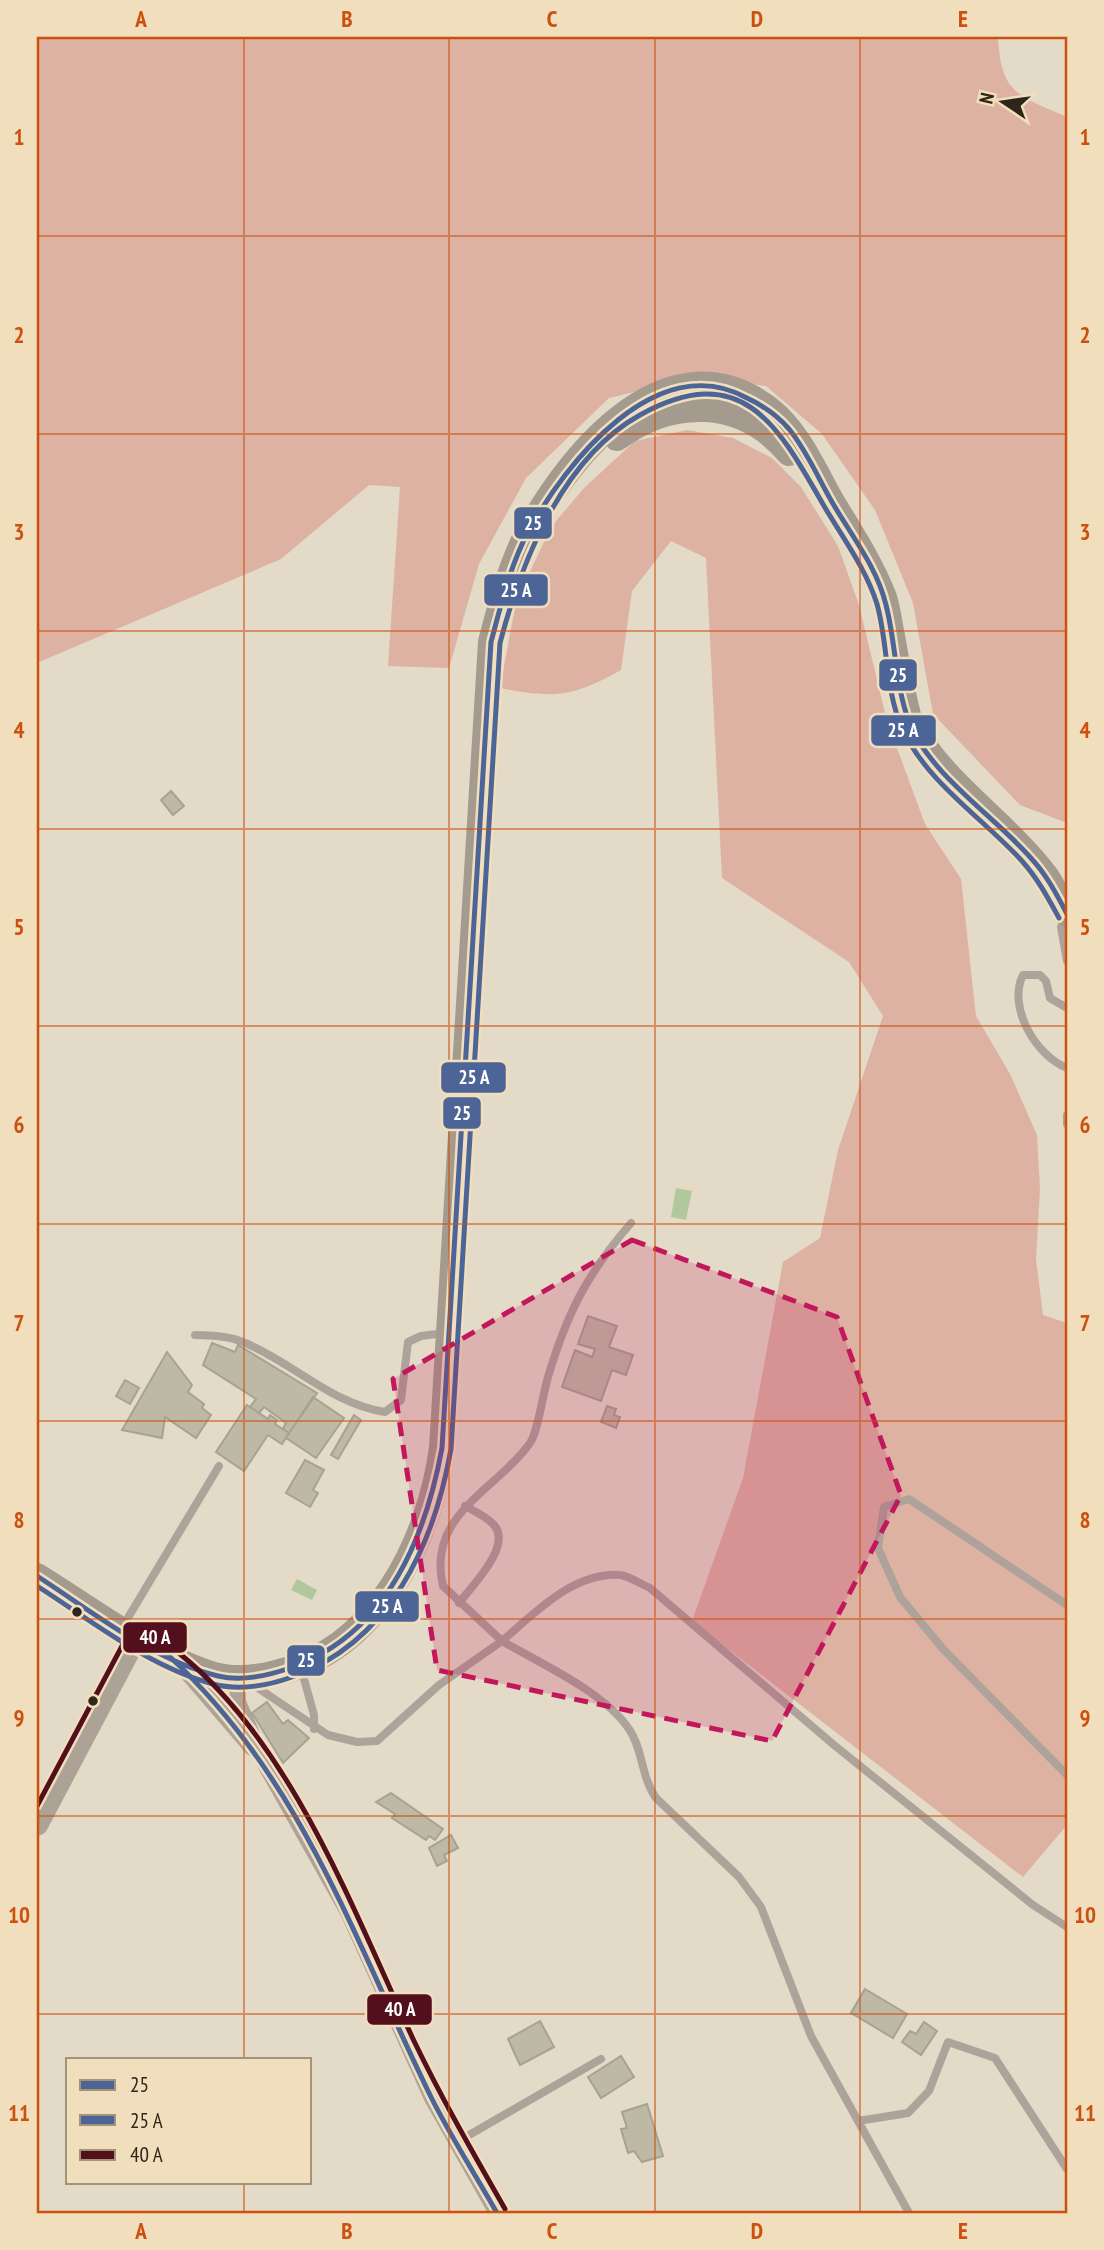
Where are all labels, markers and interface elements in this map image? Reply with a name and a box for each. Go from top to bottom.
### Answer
text: A [134,4,147,33]
text: B [341,4,353,33]
text: C [547,4,558,33]
text: D [751,4,763,33]
text: E [958,4,968,33]
north arrow [968,66,1038,136]
text: N [974,90,999,106]
text: 1 [14,122,25,151]
text: 1 [1080,122,1091,151]
text: 2 [14,320,25,349]
text: 2 [1080,320,1091,349]
line badge: 25 [513,506,553,540]
text: 25 [524,511,542,535]
text: 3 [14,517,25,546]
text: 3 [1080,517,1091,546]
line badge: 25 A [483,573,549,607]
text: 25 A [501,578,532,602]
line badge: 25 [878,658,918,692]
text: 25 [889,663,907,687]
line badge: 25 A [870,714,937,747]
text: 4 [14,715,25,744]
text: 4 [1080,715,1091,744]
text: 25 A [888,718,919,742]
text: 5 [14,912,25,941]
text: 5 [1080,912,1091,941]
line badge: 25 A [440,1061,507,1094]
text: 25 A [459,1065,490,1089]
line badge: 25 [442,1096,482,1130]
text: 25 [453,1101,471,1125]
text: 6 [14,1110,25,1139]
text: 6 [1080,1110,1091,1139]
text: 7 [14,1308,25,1337]
text: 7 [1080,1308,1091,1337]
text: 8 [14,1505,25,1534]
text: 8 [1080,1505,1091,1534]
line badge: 25 A [354,1590,420,1623]
text: 25 A [372,1594,403,1618]
unlabelled marker [70,1605,84,1619]
line badge: 40 A [122,1621,188,1654]
text: 40 A [140,1625,171,1649]
line badge: 25 [286,1644,326,1677]
text: 25 [297,1648,315,1672]
unlabelled marker [86,1694,100,1708]
text: 9 [14,1703,25,1732]
text: 9 [1080,1703,1091,1732]
text: 10 [8,1900,30,1929]
text: 10 [1074,1900,1096,1929]
line badge: 40 A [366,1993,433,2026]
text: 40 A [385,1997,416,2021]
legend [66,2058,312,2184]
text: 25 [130,2071,149,2098]
text: 11 [8,2098,30,2127]
text: 11 [1074,2098,1096,2127]
text: 25 A [130,2107,163,2134]
text: 40 A [130,2141,163,2168]
text: A [134,2216,147,2245]
text: B [341,2216,353,2245]
text: C [547,2216,558,2245]
text: D [751,2216,763,2245]
text: E [958,2216,968,2245]

